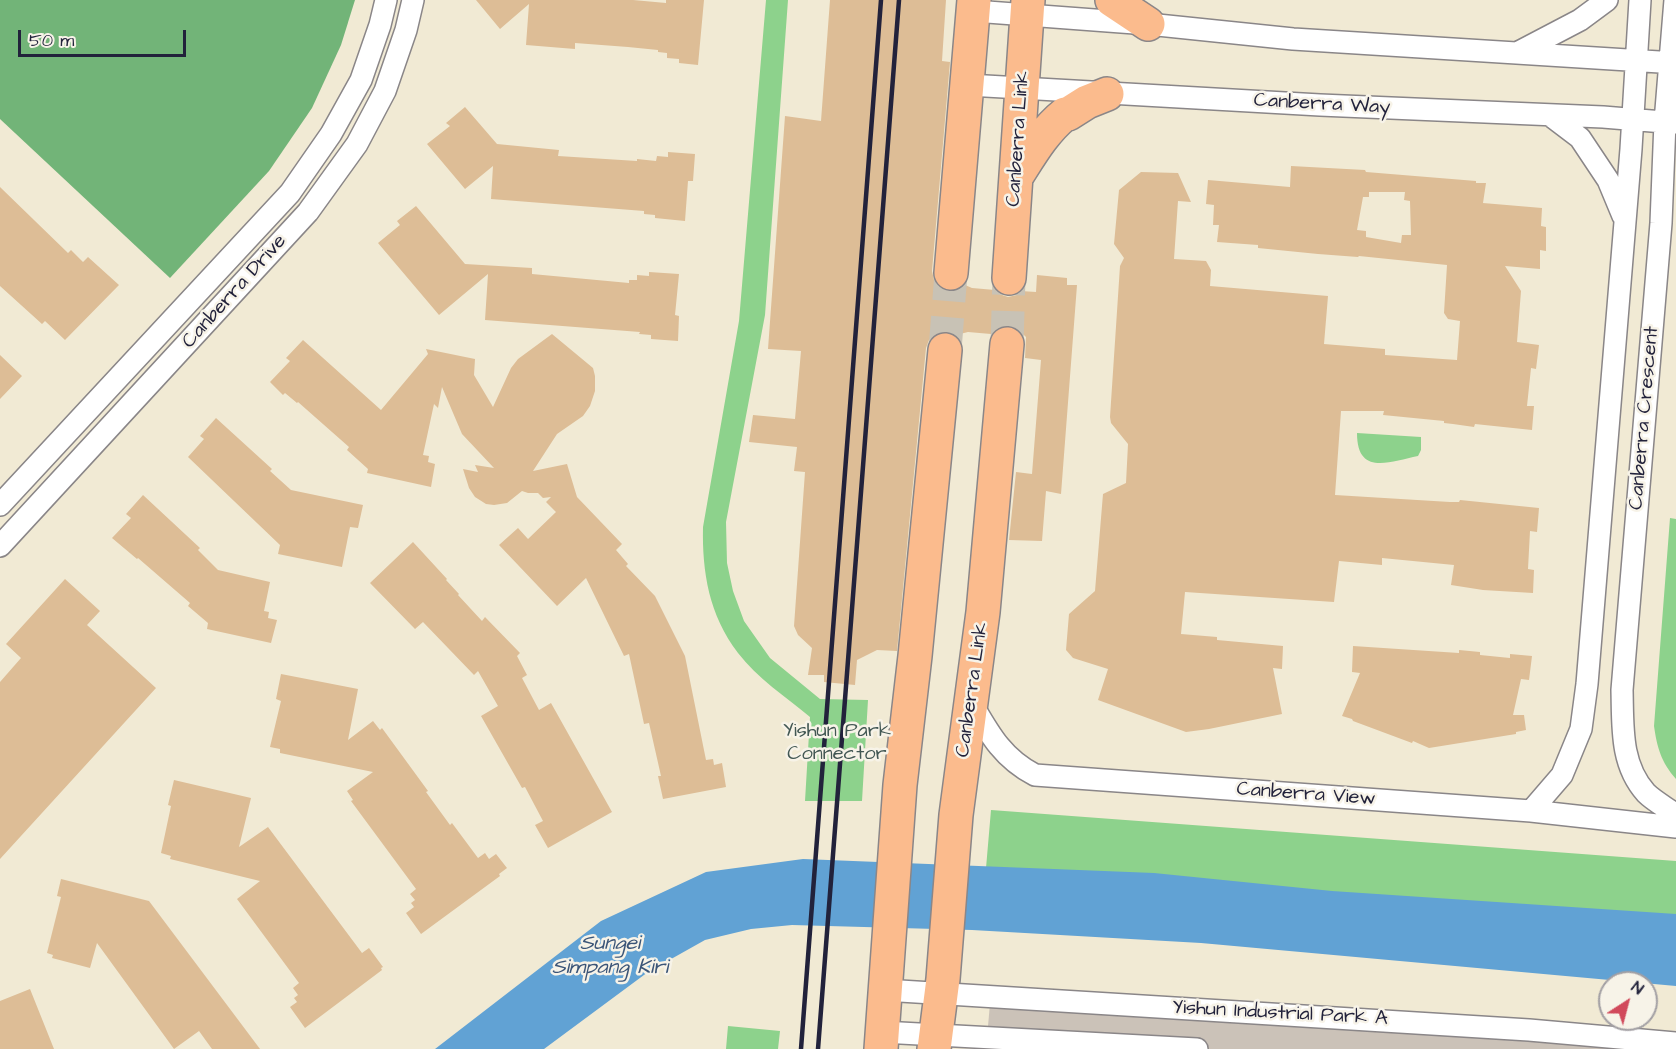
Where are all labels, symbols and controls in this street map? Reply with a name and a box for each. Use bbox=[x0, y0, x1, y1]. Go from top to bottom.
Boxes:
scale bar bbox=[21, 18, 189, 56]
text: 50 m bbox=[29, 28, 74, 53]
street label: Canberra Link bbox=[1002, 70, 1036, 208]
street label: Canberra Way bbox=[1253, 89, 1391, 121]
street label: Canberra Drive bbox=[178, 230, 292, 354]
street label: Canberra Crescent bbox=[1625, 325, 1665, 511]
street label: Canberra Link bbox=[952, 621, 994, 759]
park label: Yishun Park Connector bbox=[783, 720, 891, 767]
street label: Canberra View bbox=[1236, 778, 1376, 812]
water label: Sungei Simpang Kiri bbox=[552, 932, 668, 982]
north arrow bbox=[1598, 971, 1658, 1031]
text: N bbox=[1627, 976, 1648, 1000]
street label: Yishun Industrial Park A bbox=[1172, 996, 1388, 1032]

